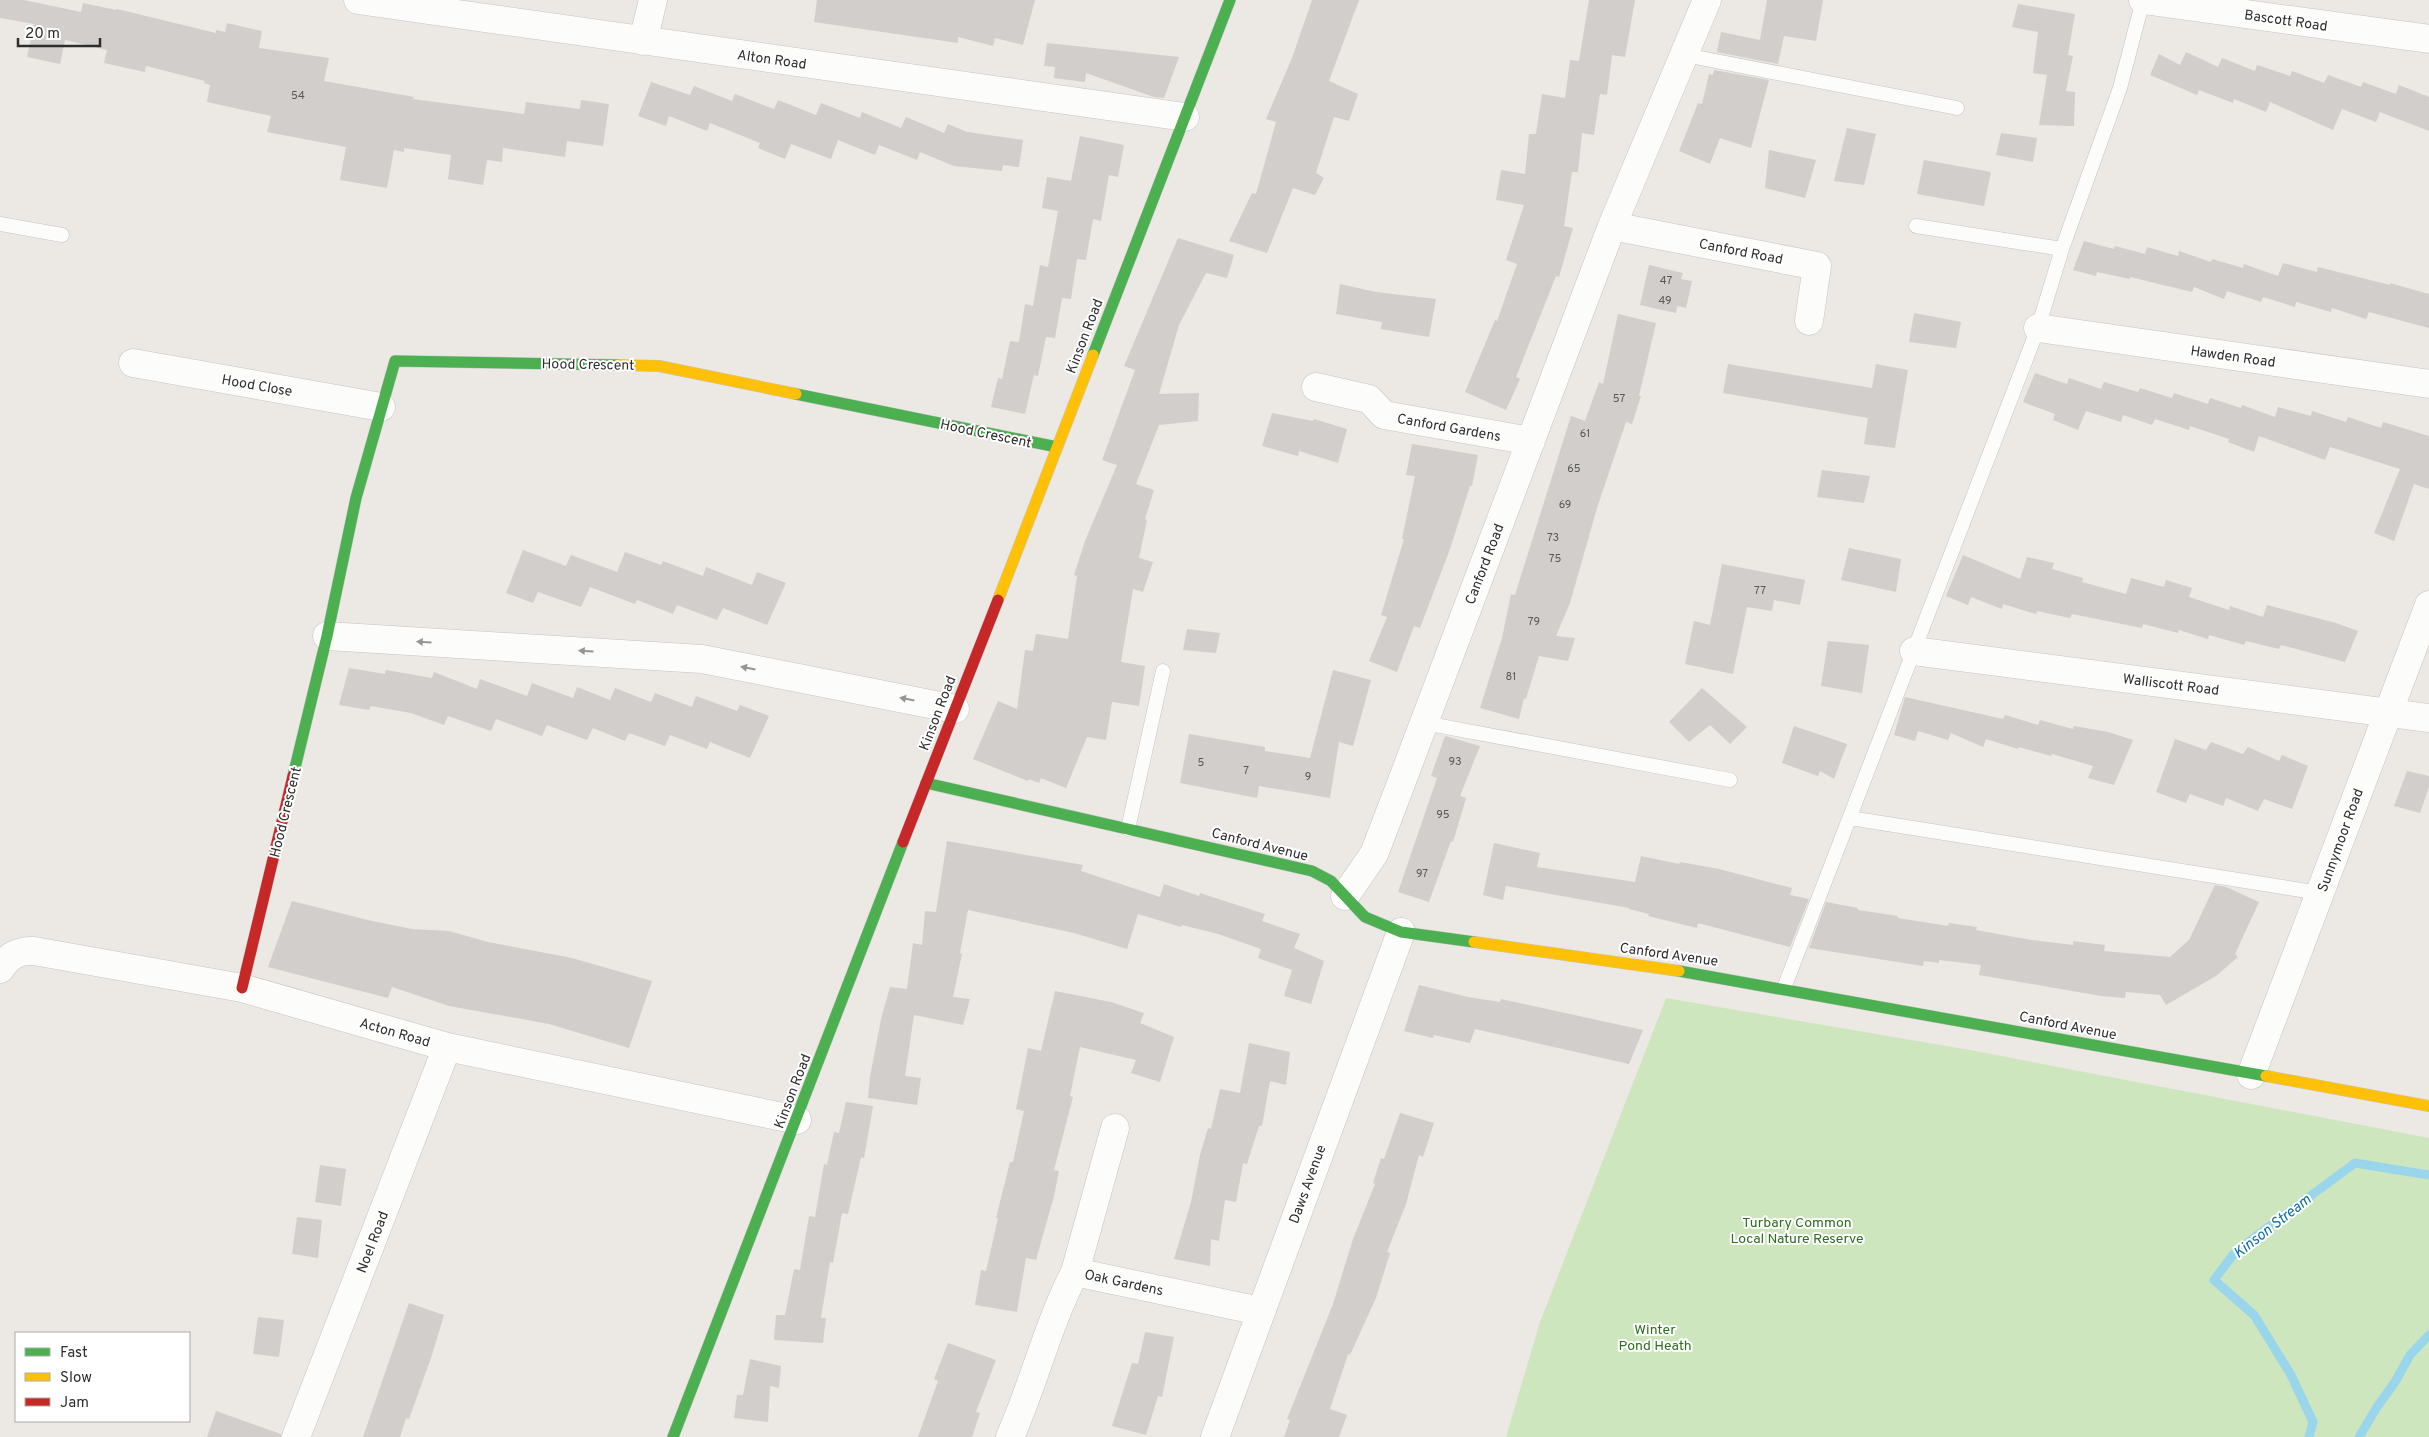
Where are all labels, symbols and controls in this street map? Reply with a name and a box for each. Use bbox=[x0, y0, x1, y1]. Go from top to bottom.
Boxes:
street label: Bascott Road bbox=[2243, 7, 2329, 36]
scale bar bbox=[18, 15, 100, 47]
text: 20 m bbox=[25, 25, 60, 44]
street label: Alton Road bbox=[736, 47, 807, 74]
house number: 54 bbox=[291, 89, 305, 103]
street label: Canford Road bbox=[1697, 236, 1784, 269]
house number: 47 bbox=[1660, 274, 1672, 288]
house number: 49 bbox=[1658, 294, 1672, 308]
street label: Kinson Road bbox=[1063, 297, 1107, 376]
street label: Hawden Road bbox=[2189, 343, 2276, 372]
street label: Hood Crescent bbox=[541, 356, 635, 375]
street label: Hood Close bbox=[220, 372, 293, 401]
house number: 57 bbox=[1613, 392, 1625, 406]
street label: Canford Gardens bbox=[1396, 411, 1502, 446]
street label: Hood Crescent bbox=[939, 417, 1033, 452]
house number: 61 bbox=[1580, 427, 1590, 441]
house number: 65 bbox=[1567, 462, 1581, 476]
house number: 69 bbox=[1559, 498, 1571, 512]
street label: Canford Road bbox=[1462, 522, 1509, 607]
house number: 73 bbox=[1547, 531, 1559, 545]
house number: 75 bbox=[1549, 552, 1561, 566]
house number: 77 bbox=[1754, 584, 1766, 598]
house number: 79 bbox=[1528, 615, 1540, 629]
one-way arrow bbox=[416, 637, 432, 645]
one-way arrow bbox=[578, 647, 594, 655]
one-way arrow bbox=[740, 664, 755, 672]
house number: 81 bbox=[1506, 670, 1516, 684]
street label: Walliscott Road bbox=[2122, 671, 2220, 700]
street label: Kinson Road bbox=[916, 674, 960, 753]
one-way arrow bbox=[899, 695, 915, 703]
house number: 93 bbox=[1448, 755, 1462, 769]
house number: 5 bbox=[1198, 756, 1205, 770]
house number: 7 bbox=[1243, 764, 1249, 778]
street label: Hood Crescent bbox=[267, 765, 306, 859]
house number: 9 bbox=[1305, 770, 1311, 784]
street label: Sunnymoor Road bbox=[2315, 786, 2368, 895]
house number: 95 bbox=[1436, 808, 1450, 822]
street label: Canford Avenue bbox=[1210, 825, 1310, 866]
house number: 97 bbox=[1416, 867, 1428, 881]
street label: Canford Avenue bbox=[1619, 940, 1719, 971]
street label: Canford Avenue bbox=[2017, 1009, 2118, 1044]
street label: Acton Road bbox=[357, 1015, 432, 1052]
street label: Kinson Road bbox=[771, 1052, 815, 1131]
street label: Daws Avenue bbox=[1286, 1143, 1331, 1226]
water label: Kinson Stream bbox=[2230, 1190, 2316, 1263]
street label: Noel Road bbox=[354, 1209, 393, 1276]
park label: Turbary Common Local Nature Reserve bbox=[1730, 1215, 1864, 1248]
street label: Oak Gardens bbox=[1083, 1267, 1165, 1300]
park label: Winter Pond Heath bbox=[1618, 1322, 1692, 1355]
legend bbox=[15, 1332, 190, 1422]
text: Fast bbox=[60, 1344, 88, 1363]
text: Slow bbox=[60, 1369, 92, 1388]
text: Jam bbox=[60, 1394, 89, 1413]

